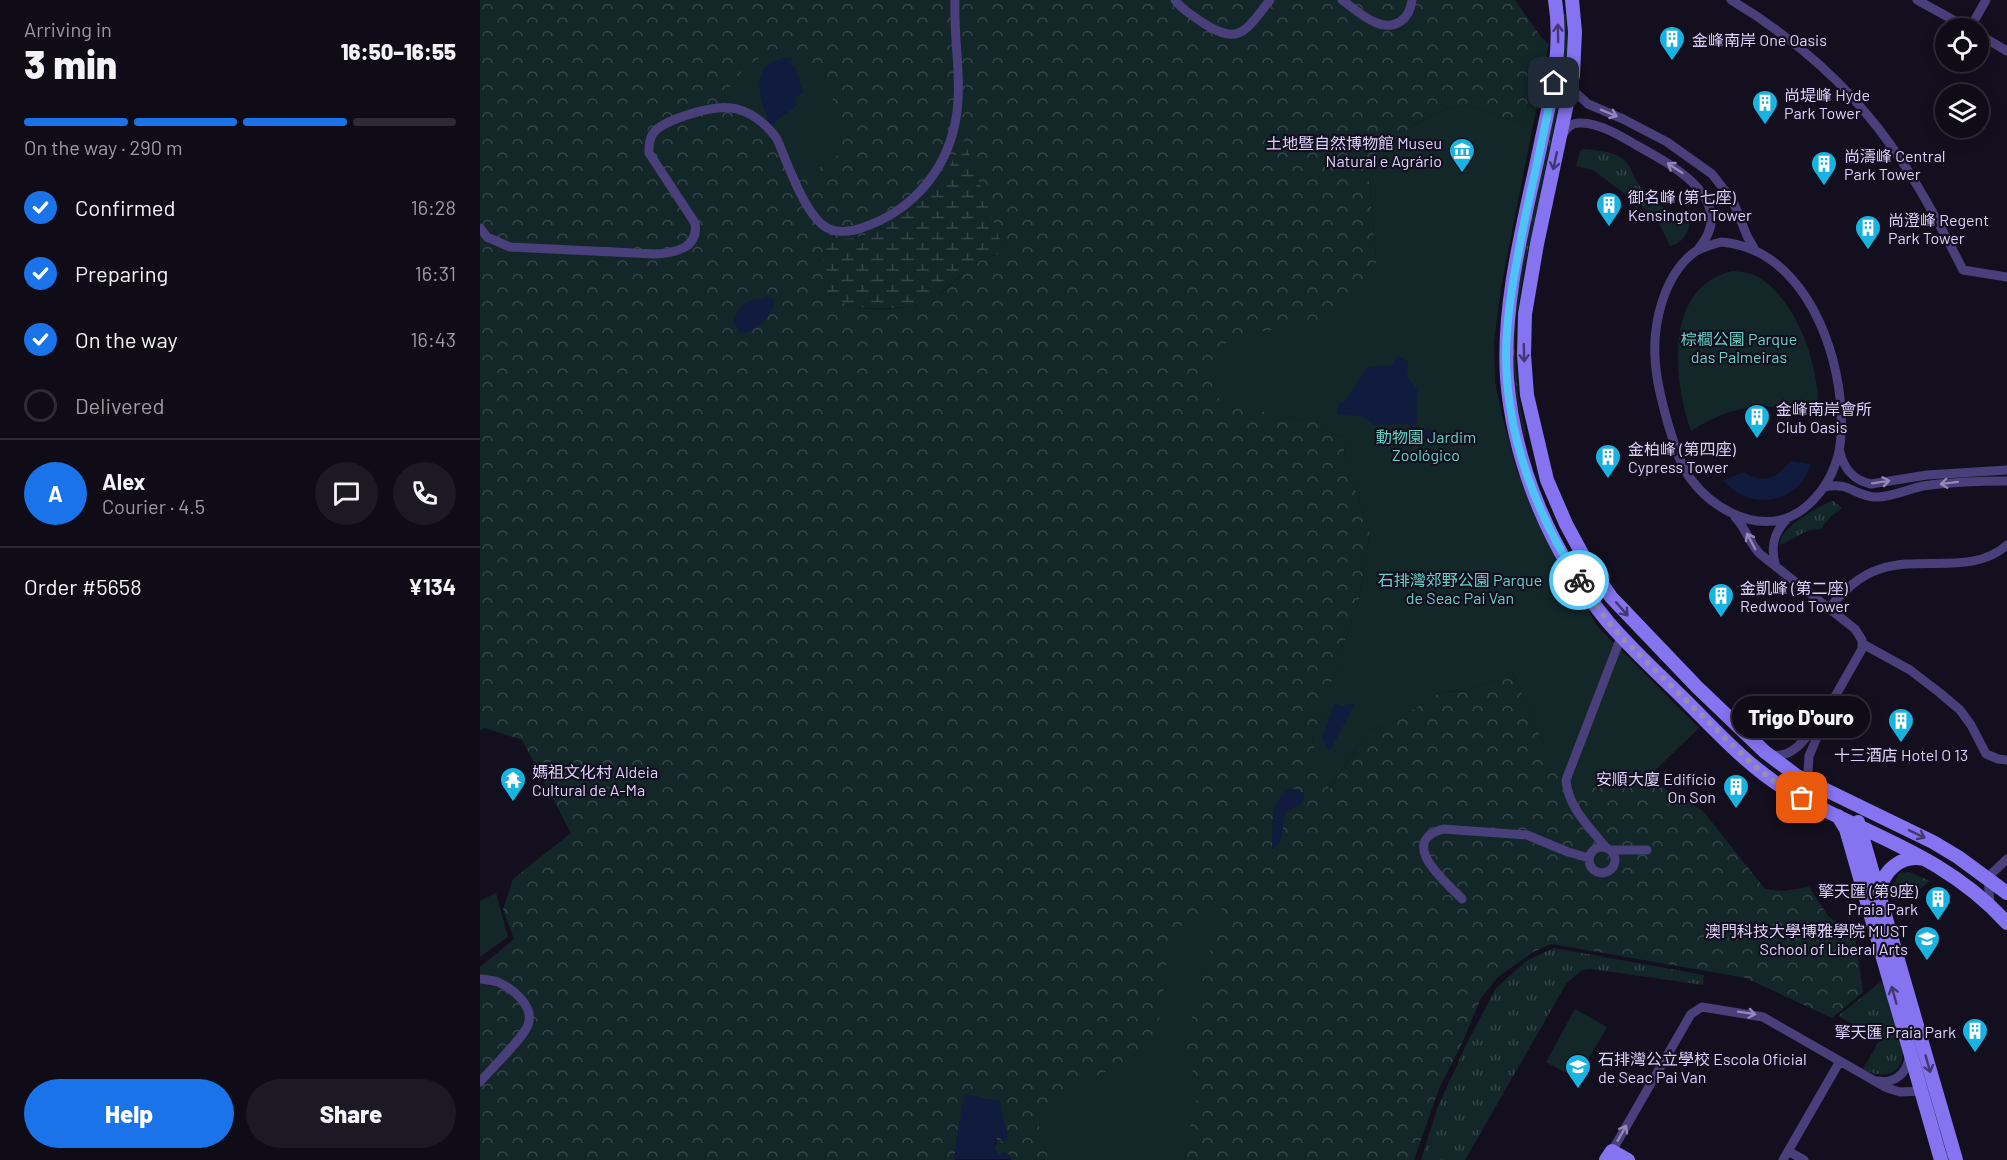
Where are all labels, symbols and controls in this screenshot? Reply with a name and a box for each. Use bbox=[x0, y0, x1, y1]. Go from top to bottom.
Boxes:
text: Arriving in bbox=[24, 17, 112, 41]
map controls bbox=[1935, 18, 1989, 138]
button: locate bbox=[1935, 18, 1989, 72]
one-way arrow bbox=[1552, 23, 1564, 43]
building icon: 金峰南岸 One Oasis bbox=[1657, 24, 1687, 62]
place label: 金峰南岸 One Oasis bbox=[1692, 30, 1827, 49]
text: 16:50–16:55 bbox=[341, 38, 456, 64]
text: 3 min bbox=[24, 40, 117, 87]
pin bbox=[1528, 57, 1579, 108]
icon: home bbox=[1537, 66, 1570, 99]
button: layers bbox=[1935, 84, 1989, 138]
place label: 尚堤峰 Hyde Park Tower bbox=[1784, 85, 1870, 122]
building icon: 尚堤峰 Hyde Park Tower bbox=[1750, 88, 1780, 126]
one-way arrow bbox=[1599, 109, 1618, 120]
place label: 土地暨自然博物館 Museu Natural e Agrário bbox=[1266, 133, 1442, 170]
text: On the way · 290 m bbox=[24, 135, 183, 159]
museum icon: 土地暨自然博物館 Museu Natural e Agrário bbox=[1447, 136, 1477, 174]
place label: 尚濤峰 Central Park Tower bbox=[1844, 146, 1946, 183]
building icon: 尚濤峰 Central Park Tower bbox=[1809, 149, 1839, 187]
one-way arrow bbox=[1549, 151, 1560, 171]
one-way arrow bbox=[1667, 162, 1684, 174]
place label: 御名峰 (第七座) Kensington Tower bbox=[1628, 187, 1752, 224]
building icon: 御名峰 (第七座) Kensington Tower bbox=[1594, 190, 1624, 228]
icon: check bbox=[24, 191, 57, 224]
text: Confirmed bbox=[75, 194, 175, 220]
text: 16:28 bbox=[411, 195, 456, 219]
place label: 尚澄峰 Regent Park Tower bbox=[1888, 210, 1989, 247]
building icon: 尚澄峰 Regent Park Tower bbox=[1853, 213, 1883, 251]
icon: check bbox=[24, 257, 57, 290]
text: Preparing bbox=[75, 260, 168, 286]
text: 16:31 bbox=[415, 261, 456, 285]
icon: check bbox=[24, 323, 57, 356]
text: On the way bbox=[75, 326, 178, 352]
text: 16:43 bbox=[411, 327, 456, 351]
park label: 棕櫚公園 Parque das Palmeiras bbox=[1681, 329, 1797, 366]
one-way arrow bbox=[1519, 343, 1530, 363]
text: Delivered bbox=[75, 392, 164, 418]
place label: 金峰南岸會所 Club Oasis bbox=[1776, 399, 1872, 436]
building icon: 金峰南岸會所 Club Oasis bbox=[1742, 402, 1772, 440]
park label: 動物園 Jardim Zoológico bbox=[1376, 427, 1476, 464]
place label: 金柏峰 (第四座) Cypress Tower bbox=[1628, 439, 1736, 476]
building icon: 金柏峰 (第四座) Cypress Tower bbox=[1593, 442, 1623, 480]
button: chat bbox=[315, 462, 378, 525]
button: phone bbox=[393, 462, 456, 525]
text: Alex bbox=[102, 468, 145, 494]
one-way arrow bbox=[1870, 477, 1890, 488]
one-way arrow bbox=[1939, 478, 1959, 489]
text: A bbox=[48, 480, 63, 506]
text: Courier · 4.5 bbox=[102, 494, 205, 518]
one-way arrow bbox=[1745, 533, 1757, 550]
courier bbox=[1549, 550, 1609, 610]
icon: bike bbox=[1563, 564, 1596, 597]
park label: 石排灣郊野公園 Parque de Seac Pai Van bbox=[1378, 570, 1542, 607]
text: Order #5658 bbox=[24, 573, 142, 599]
text: ¥134 bbox=[408, 573, 456, 599]
place label: 金凱峰 (第二座) Redwood Tower bbox=[1740, 578, 1850, 615]
building icon: 金凱峰 (第二座) Redwood Tower bbox=[1706, 581, 1736, 619]
one-way arrow bbox=[1615, 601, 1629, 616]
callout: Trigo D'ouro bbox=[1733, 696, 1871, 738]
text: Trigo D'ouro bbox=[1748, 705, 1854, 729]
building icon: 十三酒店 Hotel O 13 bbox=[1886, 706, 1916, 744]
place label: 十三酒店 Hotel O 13 bbox=[1834, 745, 1968, 764]
place label: 媽祖文化村 Aldeia Cultural de A-Ma bbox=[532, 762, 658, 799]
temple icon: 媽祖文化村 Aldeia Cultural de A-Ma bbox=[498, 765, 528, 803]
place label: 安順大廈 Edifício On Son bbox=[1596, 769, 1716, 806]
building icon: 安順大廈 Edifício On Son bbox=[1721, 772, 1751, 810]
pin bbox=[1776, 772, 1827, 823]
icon: bag bbox=[1785, 781, 1818, 814]
one-way arrow bbox=[1908, 829, 1926, 841]
place label: 擎天匯 (第9座) Praia Park bbox=[1818, 881, 1919, 918]
building icon: 擎天匯 (第9座) Praia Park bbox=[1923, 884, 1953, 922]
place label: 澳門科技大學博雅學院 MUST School of Liberal Arts bbox=[1705, 921, 1908, 958]
school or university icon: 澳門科技大學博雅學院 MUST School of Liberal Arts bbox=[1912, 924, 1942, 962]
one-way arrow bbox=[1888, 986, 1899, 1005]
one-way arrow bbox=[1736, 1008, 1756, 1019]
building icon: 擎天匯 Praia Park bbox=[1960, 1016, 1990, 1054]
place label: 擎天匯 Praia Park bbox=[1834, 1022, 1956, 1041]
place label: 石排灣公立學校 Escola Oficial de Seac Pai Van bbox=[1598, 1049, 1807, 1086]
school or university icon: 石排灣公立學校 Escola Oficial de Seac Pai Van bbox=[1563, 1052, 1593, 1090]
one-way arrow bbox=[1923, 1054, 1934, 1073]
button: Help bbox=[24, 1079, 234, 1148]
button: Share bbox=[246, 1079, 456, 1148]
one-way arrow bbox=[1616, 1125, 1628, 1142]

